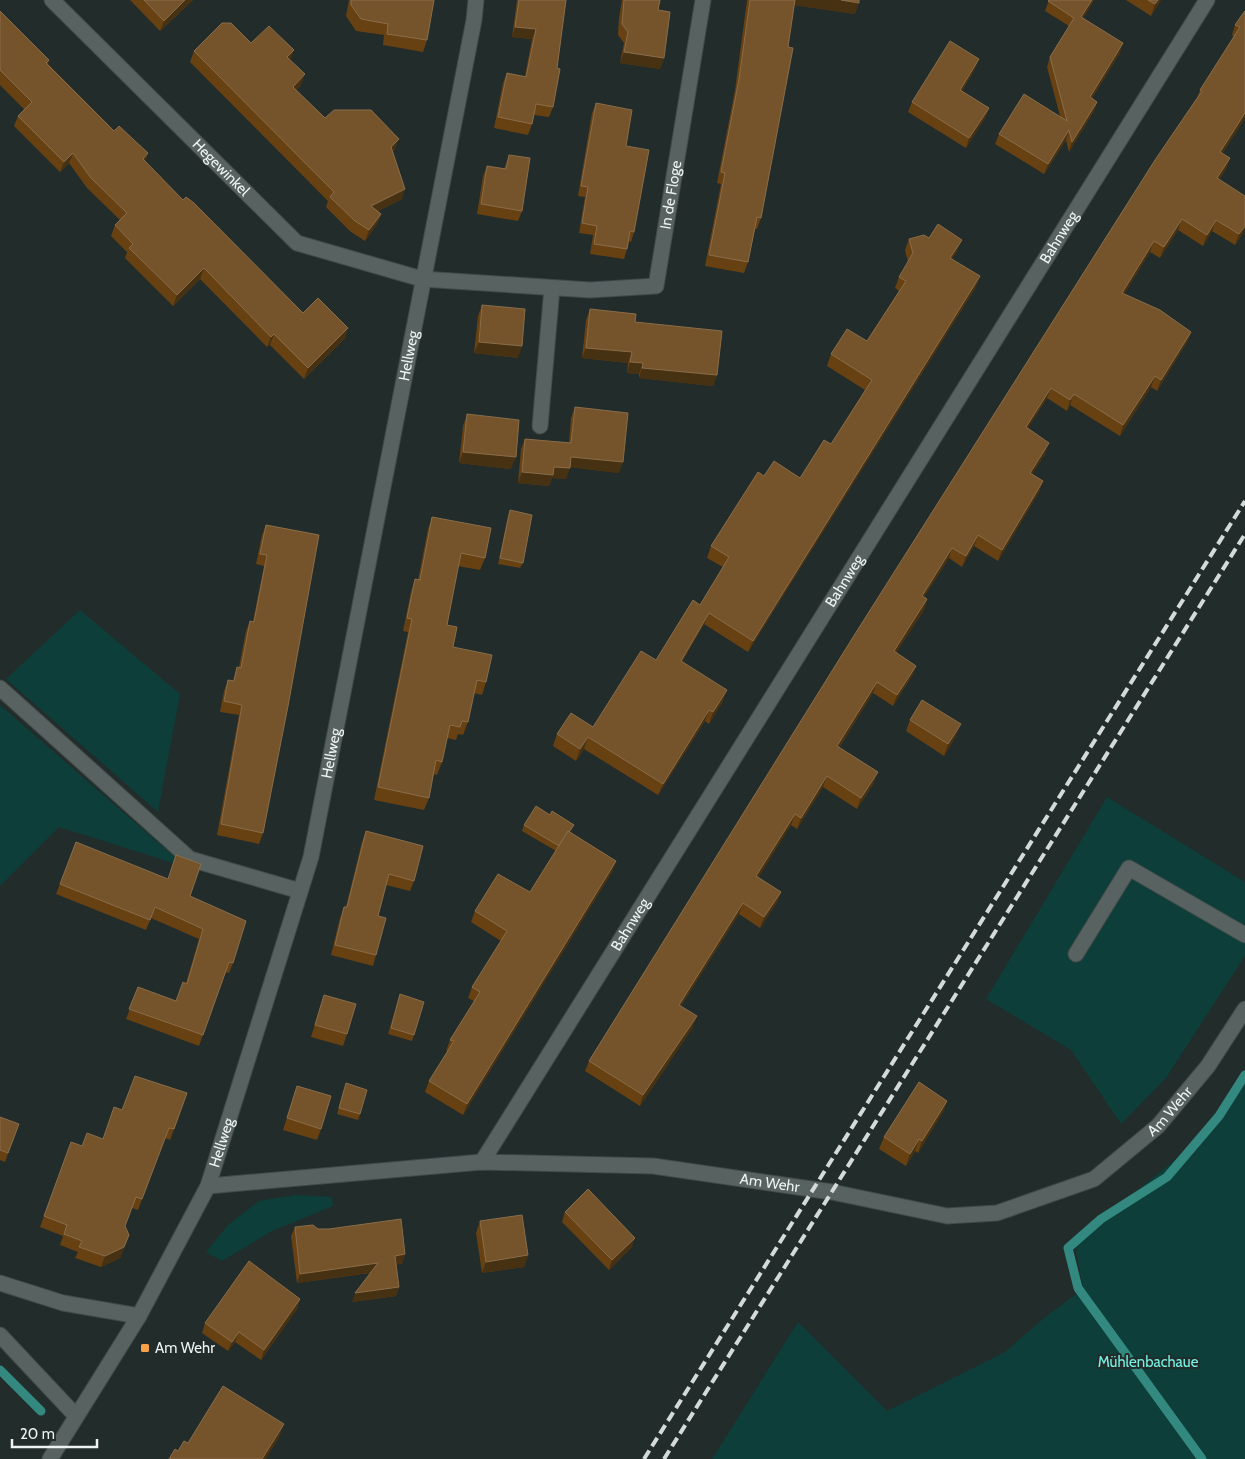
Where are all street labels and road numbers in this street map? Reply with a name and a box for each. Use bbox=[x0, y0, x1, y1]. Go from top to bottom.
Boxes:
street label: Hegewinkel bbox=[189, 135, 254, 200]
street label: In de Floge bbox=[656, 159, 686, 231]
street label: Bahnweg bbox=[1036, 207, 1082, 267]
street label: Hellweg bbox=[395, 328, 422, 383]
street label: Bahnweg bbox=[821, 551, 868, 610]
street label: Hellweg bbox=[317, 726, 345, 780]
street label: Bahnweg bbox=[607, 894, 654, 954]
street label: Am Wehr bbox=[1143, 1083, 1196, 1140]
street label: Hellweg bbox=[205, 1115, 238, 1170]
street label: Am Wehr bbox=[739, 1170, 801, 1196]

